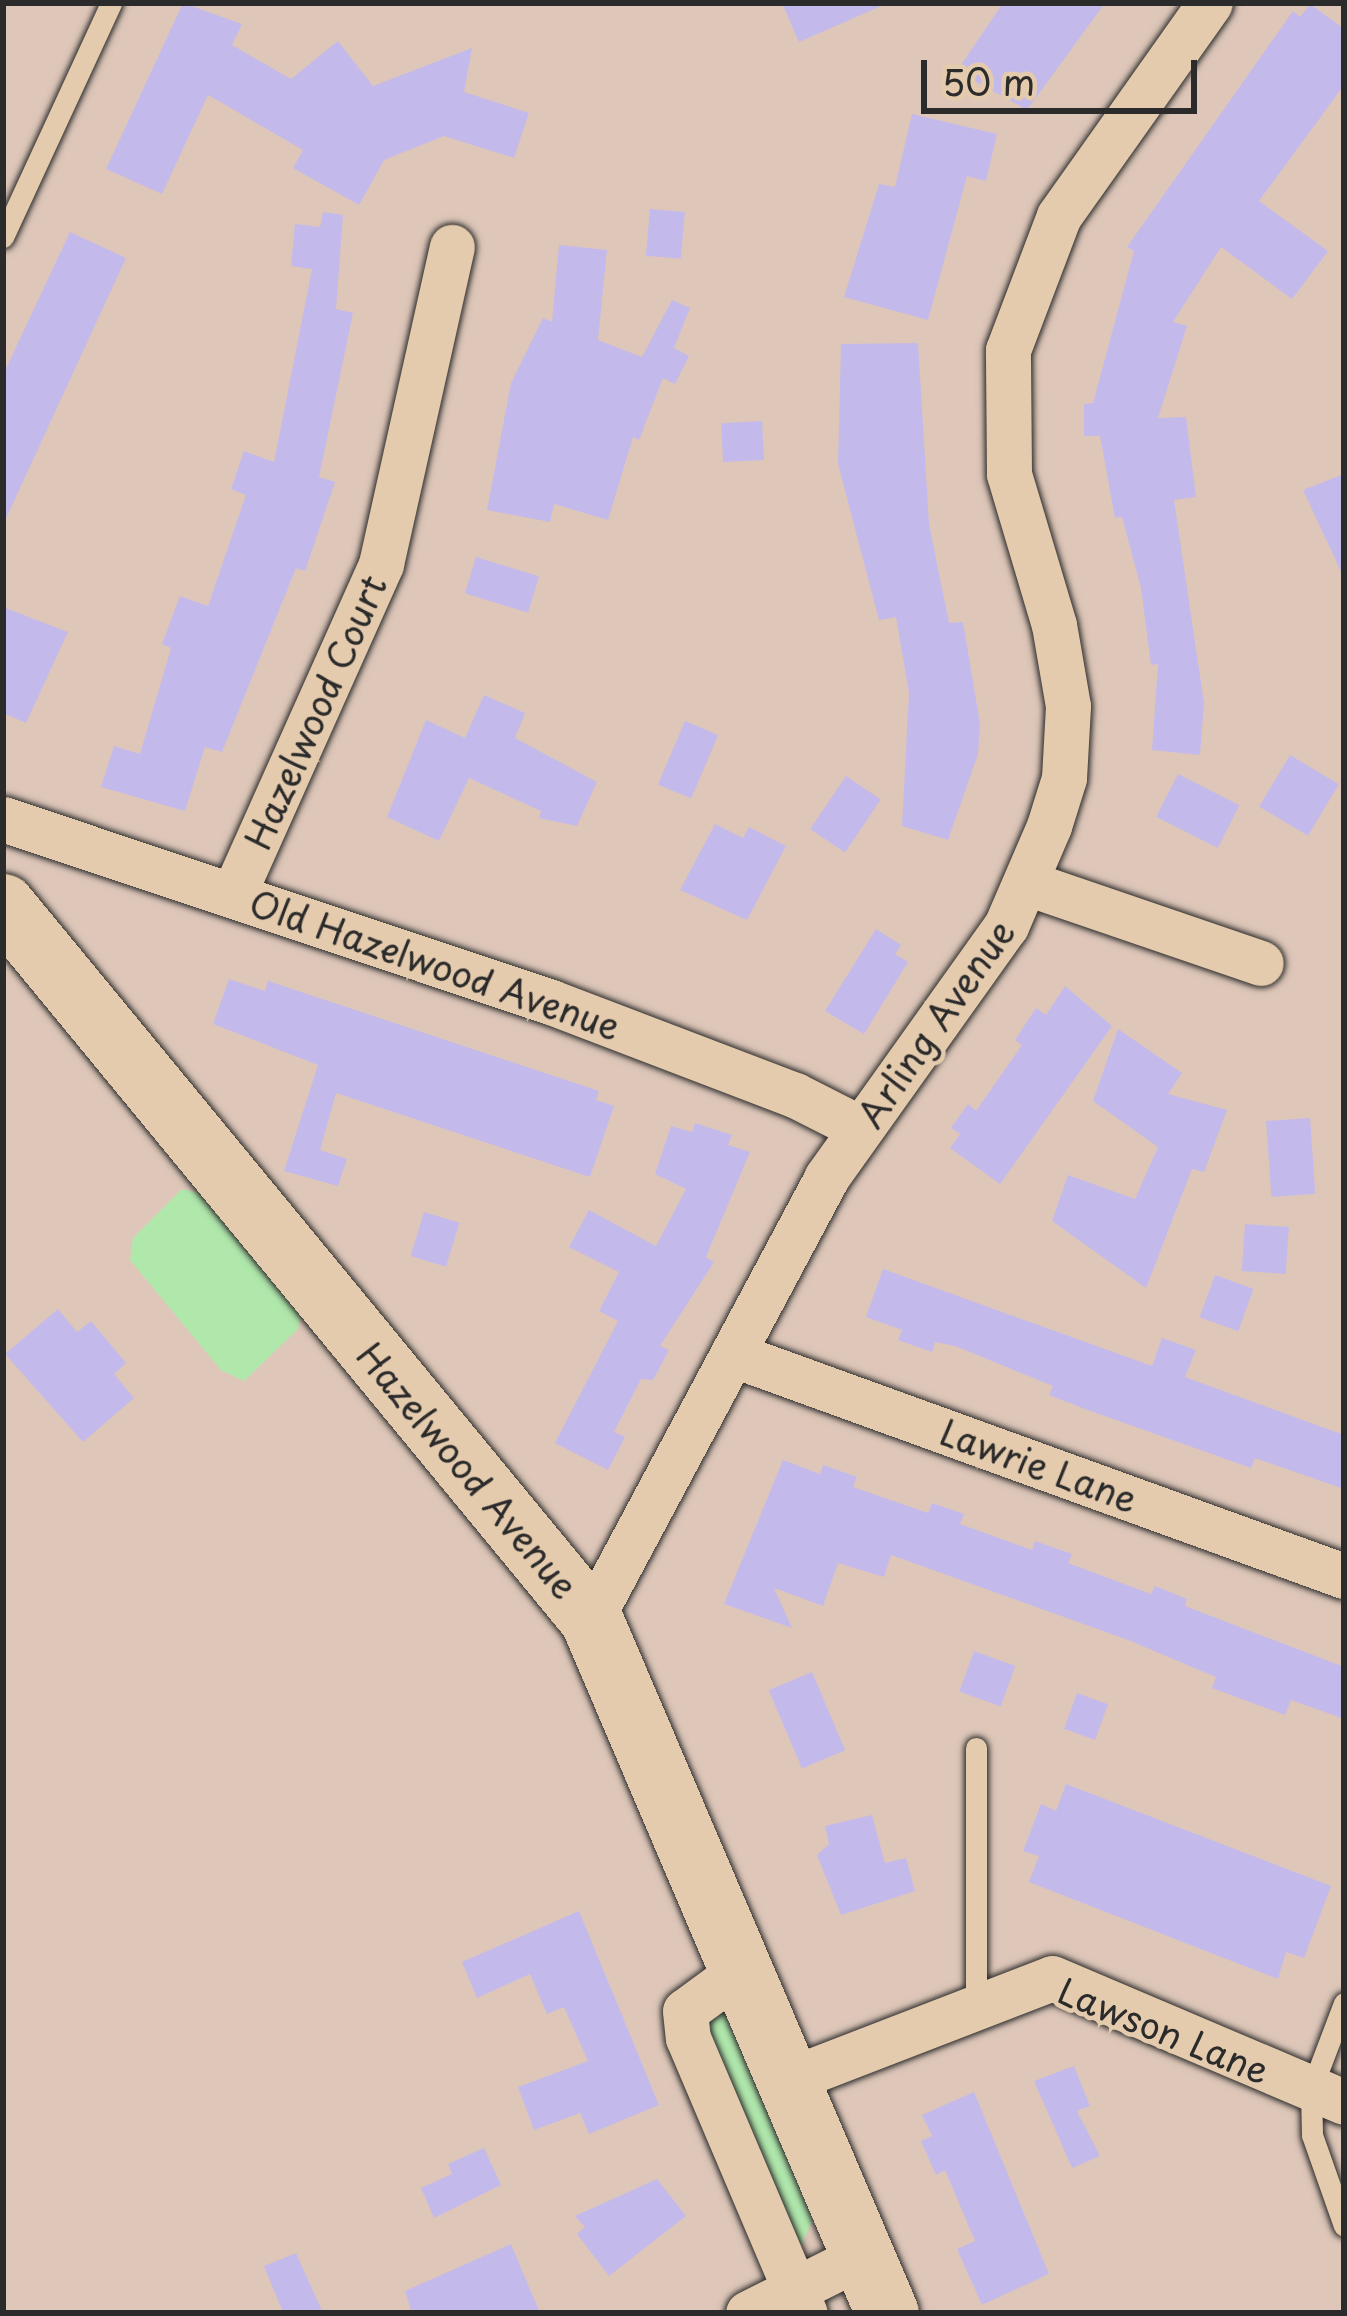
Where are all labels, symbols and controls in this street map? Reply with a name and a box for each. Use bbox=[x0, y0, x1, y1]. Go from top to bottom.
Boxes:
scale bar bbox=[927, 36, 1203, 110]
text: 50 m bbox=[942, 54, 1035, 108]
street label: Hazelwood Court bbox=[235, 567, 395, 857]
street label: Old Hazelwood Avenue bbox=[242, 879, 628, 1049]
street label: Arling Avenue bbox=[848, 912, 1022, 1134]
street label: Hazelwood Avenue bbox=[348, 1333, 588, 1607]
street label: Lawrie Lane bbox=[934, 1409, 1144, 1521]
street label: Lawson Lane bbox=[1052, 1968, 1276, 2092]

